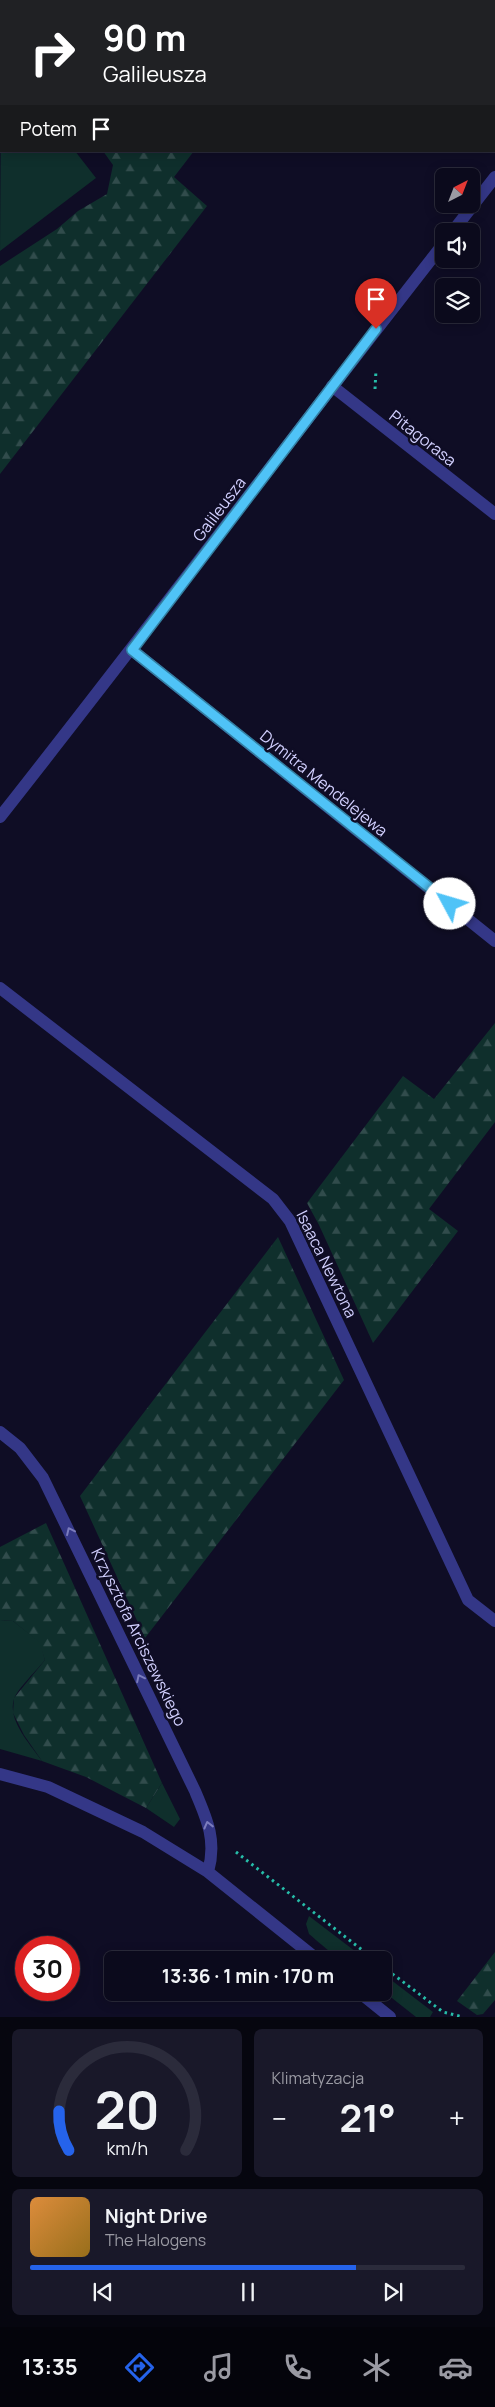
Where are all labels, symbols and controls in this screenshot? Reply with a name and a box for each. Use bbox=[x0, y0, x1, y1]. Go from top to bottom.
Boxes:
text: 90 m bbox=[103, 14, 186, 62]
icon: right bbox=[20, 20, 85, 85]
text: Galileusza bbox=[103, 59, 207, 89]
icon: arrive bbox=[87, 115, 115, 143]
text: Potem bbox=[20, 116, 77, 142]
north arrow bbox=[435, 168, 480, 212]
map controls bbox=[435, 168, 480, 323]
button: sound bbox=[435, 223, 480, 268]
pin bbox=[355, 278, 397, 329]
button: layers bbox=[435, 278, 480, 323]
icon: arrive bbox=[362, 285, 390, 313]
street label: Pitagorasa bbox=[385, 405, 461, 471]
street label: Galileusza bbox=[187, 472, 251, 546]
street label: Dymitra Mendelejewa bbox=[256, 725, 392, 841]
position arrow bbox=[423, 877, 475, 929]
street label: Isaaca Newtona bbox=[291, 1207, 363, 1321]
one-way arrow bbox=[66, 1527, 77, 1536]
street label: Krzysztofa Arciszewskiego bbox=[86, 1544, 192, 1730]
one-way arrow bbox=[136, 1674, 146, 1683]
one-way arrow bbox=[203, 1820, 214, 1829]
speed limit sign: 30 bbox=[15, 1936, 80, 2001]
text: 13:36 · 1 min · 170 m bbox=[162, 1963, 334, 1989]
text: Klimatyzacja bbox=[272, 2067, 364, 2089]
text: 20 bbox=[94, 2074, 159, 2145]
text: 21° bbox=[340, 2091, 396, 2143]
text: − bbox=[272, 2099, 287, 2137]
text: + bbox=[449, 2099, 465, 2137]
text: km/h bbox=[106, 2136, 148, 2160]
text: Night Drive bbox=[105, 2203, 207, 2229]
text: The Halogens bbox=[105, 2229, 206, 2251]
icon: previous bbox=[89, 2278, 117, 2306]
icon: pause bbox=[234, 2278, 262, 2306]
icon: next bbox=[379, 2278, 407, 2306]
icon: directions bbox=[122, 2350, 157, 2385]
icon: music bbox=[201, 2350, 236, 2385]
icon: phone bbox=[280, 2350, 315, 2385]
icon: climate bbox=[359, 2350, 394, 2385]
icon: car bbox=[438, 2350, 473, 2385]
text: 13:35 bbox=[22, 2352, 78, 2382]

